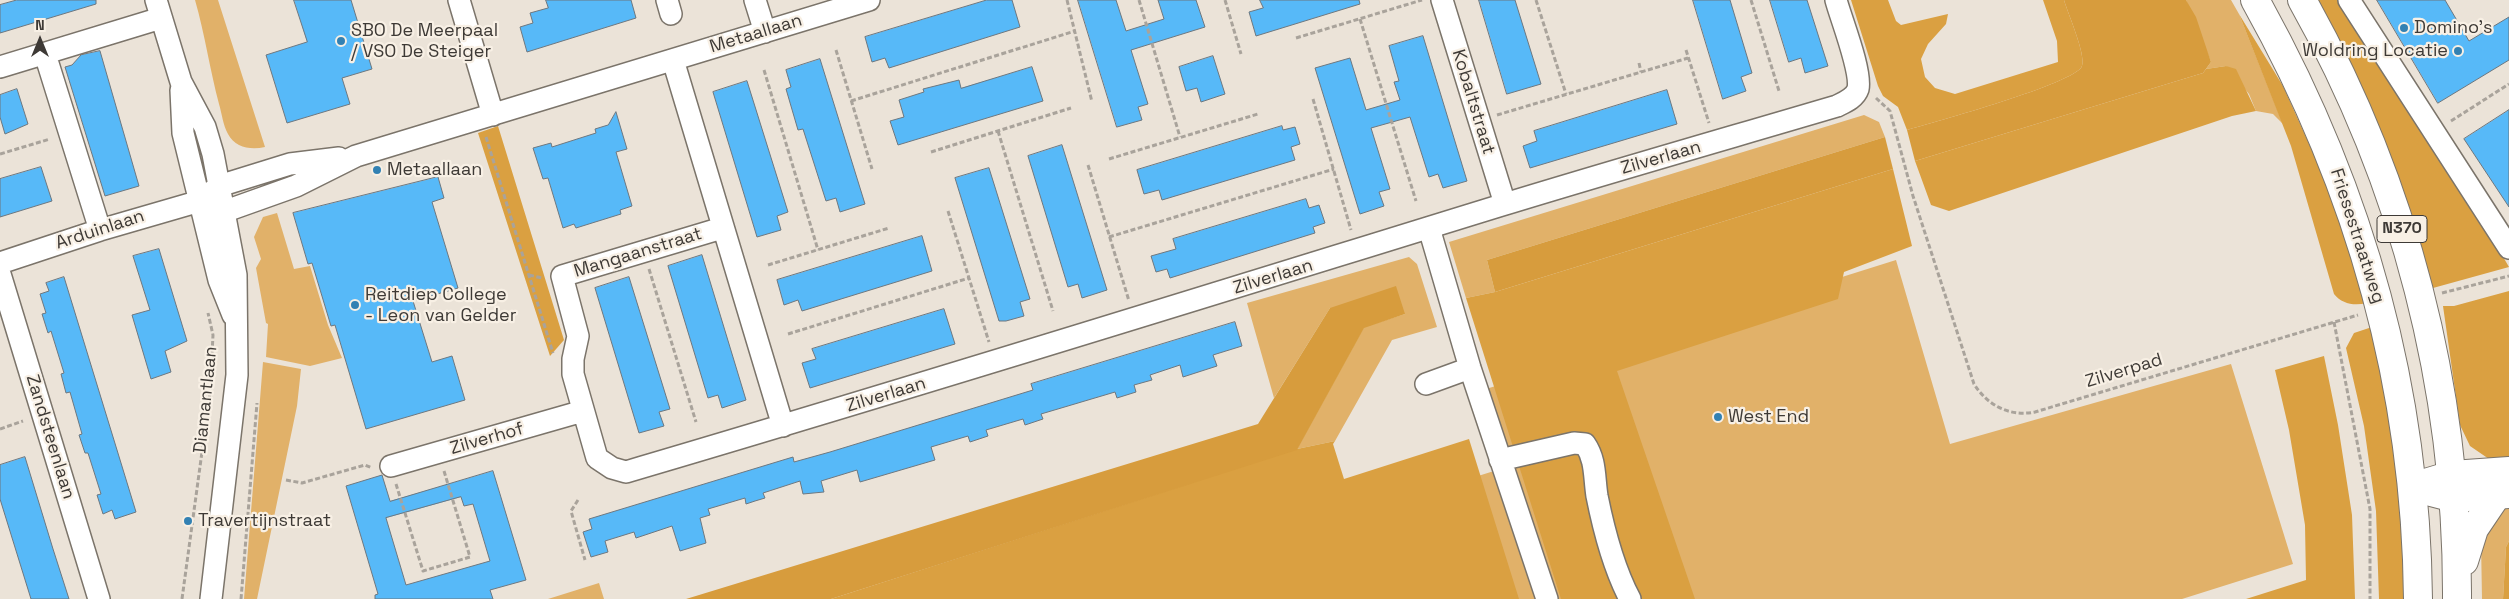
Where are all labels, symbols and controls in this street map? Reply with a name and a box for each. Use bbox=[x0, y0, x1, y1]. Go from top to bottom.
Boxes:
street label: Metaallaan bbox=[707, 10, 805, 58]
north arrow bbox=[15, 15, 65, 65]
text: N bbox=[35, 16, 45, 34]
place label: Domino's bbox=[2414, 17, 2492, 39]
place label: SBO De Meerpaal / VSO De Steiger bbox=[351, 20, 498, 62]
marker: Domino's bbox=[2398, 22, 2410, 34]
marker: SBO De Meerpaal / VSO De Steiger bbox=[335, 35, 347, 47]
place label: Woldring Locatie bbox=[2302, 40, 2448, 62]
marker: Woldring Locatie bbox=[2452, 45, 2464, 57]
street label: Kobaltstraat bbox=[1447, 47, 1499, 157]
street label: Zilverlaan bbox=[1619, 136, 1703, 180]
place label: Metaallaan bbox=[387, 159, 482, 181]
marker: Metaallaan bbox=[371, 164, 383, 176]
street label: Friesestraatweg bbox=[2325, 166, 2389, 306]
street label: Arduinlaan bbox=[53, 206, 147, 254]
road number: N370 bbox=[2377, 215, 2427, 242]
street label: Mangaanstraat bbox=[571, 223, 705, 283]
street label: Zilverlaan bbox=[1231, 255, 1315, 299]
place label: Reitdiep College - Leon van Gelder bbox=[365, 284, 516, 326]
marker: Reitdiep College - Leon van Gelder bbox=[349, 299, 361, 311]
street label: Diamantlaan bbox=[190, 345, 222, 455]
street label: Zilverpad bbox=[2083, 349, 2165, 393]
street label: Zandsteenlaan bbox=[21, 372, 79, 502]
street label: Zilverlaan bbox=[844, 373, 928, 417]
place label: West End bbox=[1728, 406, 1809, 428]
marker: West End bbox=[1712, 411, 1724, 423]
street label: Zilverhof bbox=[448, 418, 526, 460]
place label: Travertijnstraat bbox=[198, 510, 331, 532]
marker: Travertijnstraat bbox=[182, 515, 194, 527]

